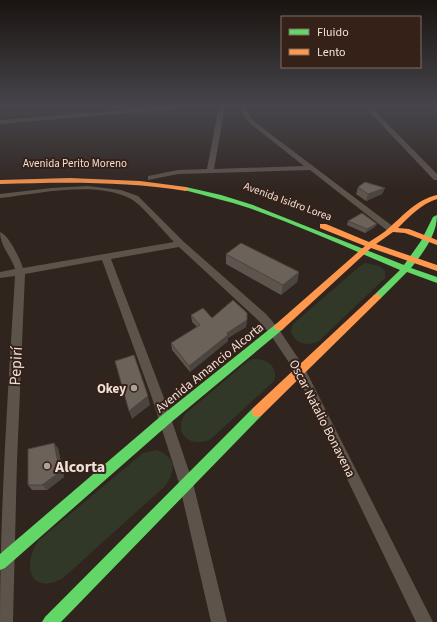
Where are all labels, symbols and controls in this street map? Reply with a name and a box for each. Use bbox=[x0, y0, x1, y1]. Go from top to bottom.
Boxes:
legend bbox=[281, 16, 421, 68]
text: Fluido bbox=[317, 24, 349, 41]
text: Lento bbox=[317, 44, 346, 61]
street label: Avenida Perito Moreno bbox=[23, 156, 127, 171]
street label: Avenida Isidro Lorea bbox=[242, 179, 334, 224]
street label: Avenida Amancio Alcorta bbox=[152, 318, 268, 417]
street label: Pepirí bbox=[4, 345, 28, 386]
street label: Oscar Natalio Bonavena bbox=[285, 357, 360, 480]
place label: Okey bbox=[97, 380, 126, 398]
marker: Okey bbox=[129, 383, 139, 393]
place label: Alcorta bbox=[54, 456, 105, 478]
marker: Alcorta bbox=[42, 461, 52, 471]

